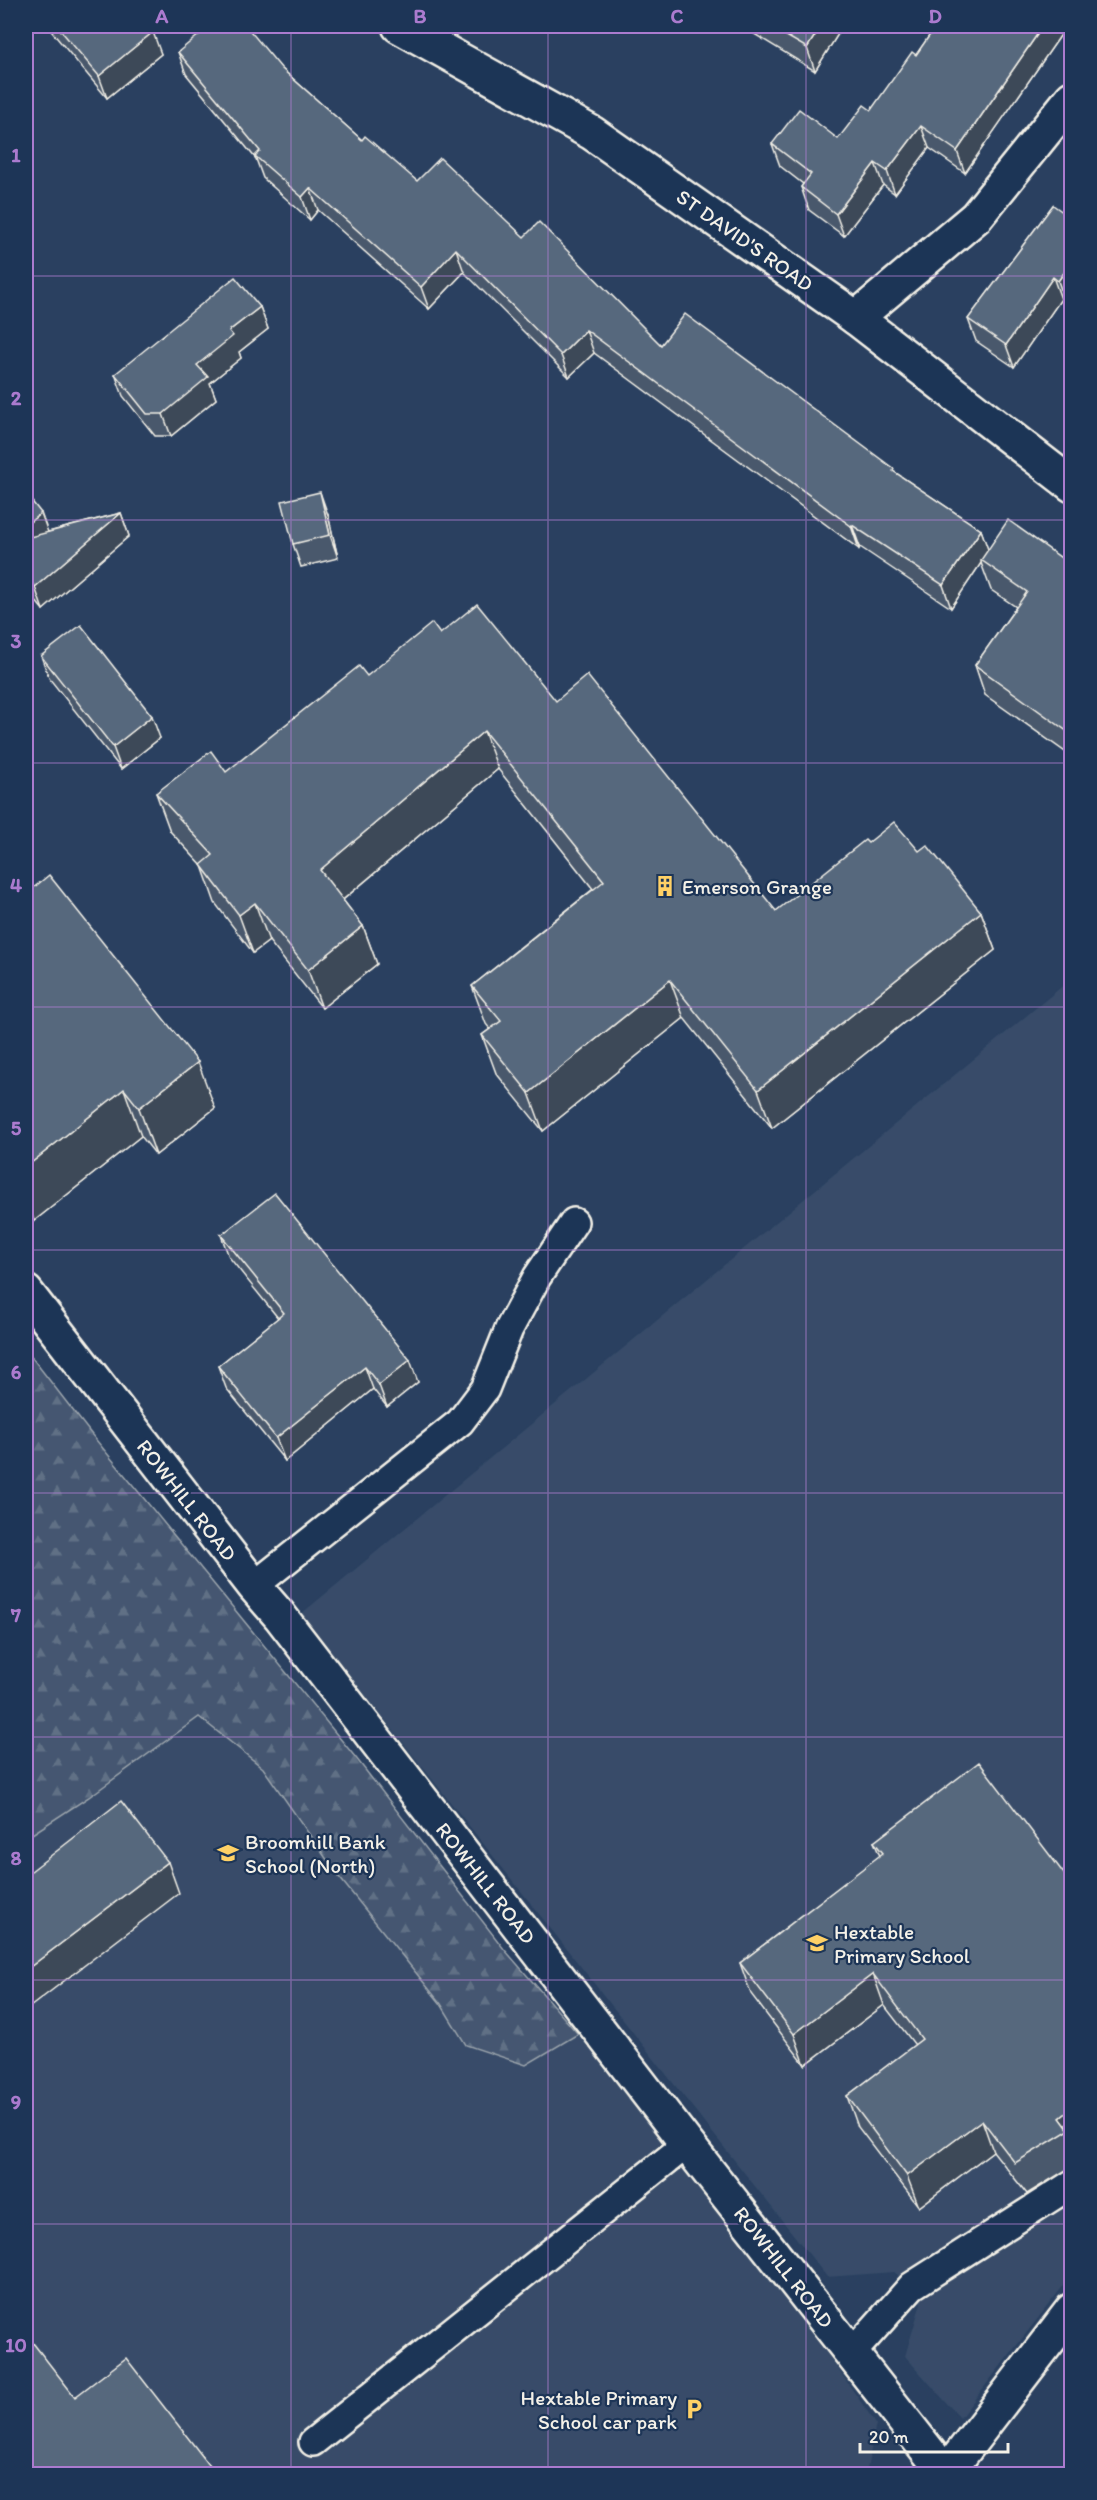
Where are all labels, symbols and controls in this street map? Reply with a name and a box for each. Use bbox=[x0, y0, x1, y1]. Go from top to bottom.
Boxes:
text: A bbox=[155, 4, 169, 28]
text: B bbox=[414, 4, 427, 28]
text: C bbox=[671, 4, 684, 28]
text: D bbox=[928, 4, 942, 28]
text: 1 bbox=[11, 143, 21, 167]
street label: ST DAVID'S ROAD bbox=[672, 184, 818, 296]
text: 2 bbox=[11, 386, 22, 410]
text: 3 bbox=[11, 629, 22, 653]
text: 4 bbox=[10, 873, 22, 897]
building icon: Emerson Grange bbox=[653, 874, 677, 898]
place label: Emerson Grange bbox=[682, 874, 832, 899]
text: 5 bbox=[11, 1116, 22, 1140]
text: 6 bbox=[11, 1360, 22, 1384]
street label: ROWHILL ROAD bbox=[132, 1434, 242, 1566]
text: 7 bbox=[10, 1603, 21, 1627]
street label: ROWHILL ROAD bbox=[431, 1817, 541, 1949]
place label: Broomhill Bank School (North) bbox=[245, 1829, 386, 1878]
school or university icon: Broomhill Bank School (North) bbox=[216, 1841, 240, 1865]
text: 8 bbox=[11, 1846, 22, 1870]
place label: Hextable Primary School bbox=[834, 1919, 970, 1968]
school or university icon: Hextable Primary School bbox=[805, 1931, 829, 1955]
text: 9 bbox=[11, 2090, 21, 2114]
street label: ROWHILL ROAD bbox=[729, 2201, 839, 2333]
text: 10 bbox=[5, 2333, 27, 2357]
place label: Hextable Primary School car park bbox=[521, 2385, 677, 2434]
parking icon: Hextable Primary School car park bbox=[682, 2397, 706, 2421]
scale bar bbox=[860, 2416, 1008, 2454]
text: 20 m bbox=[869, 2426, 909, 2448]

